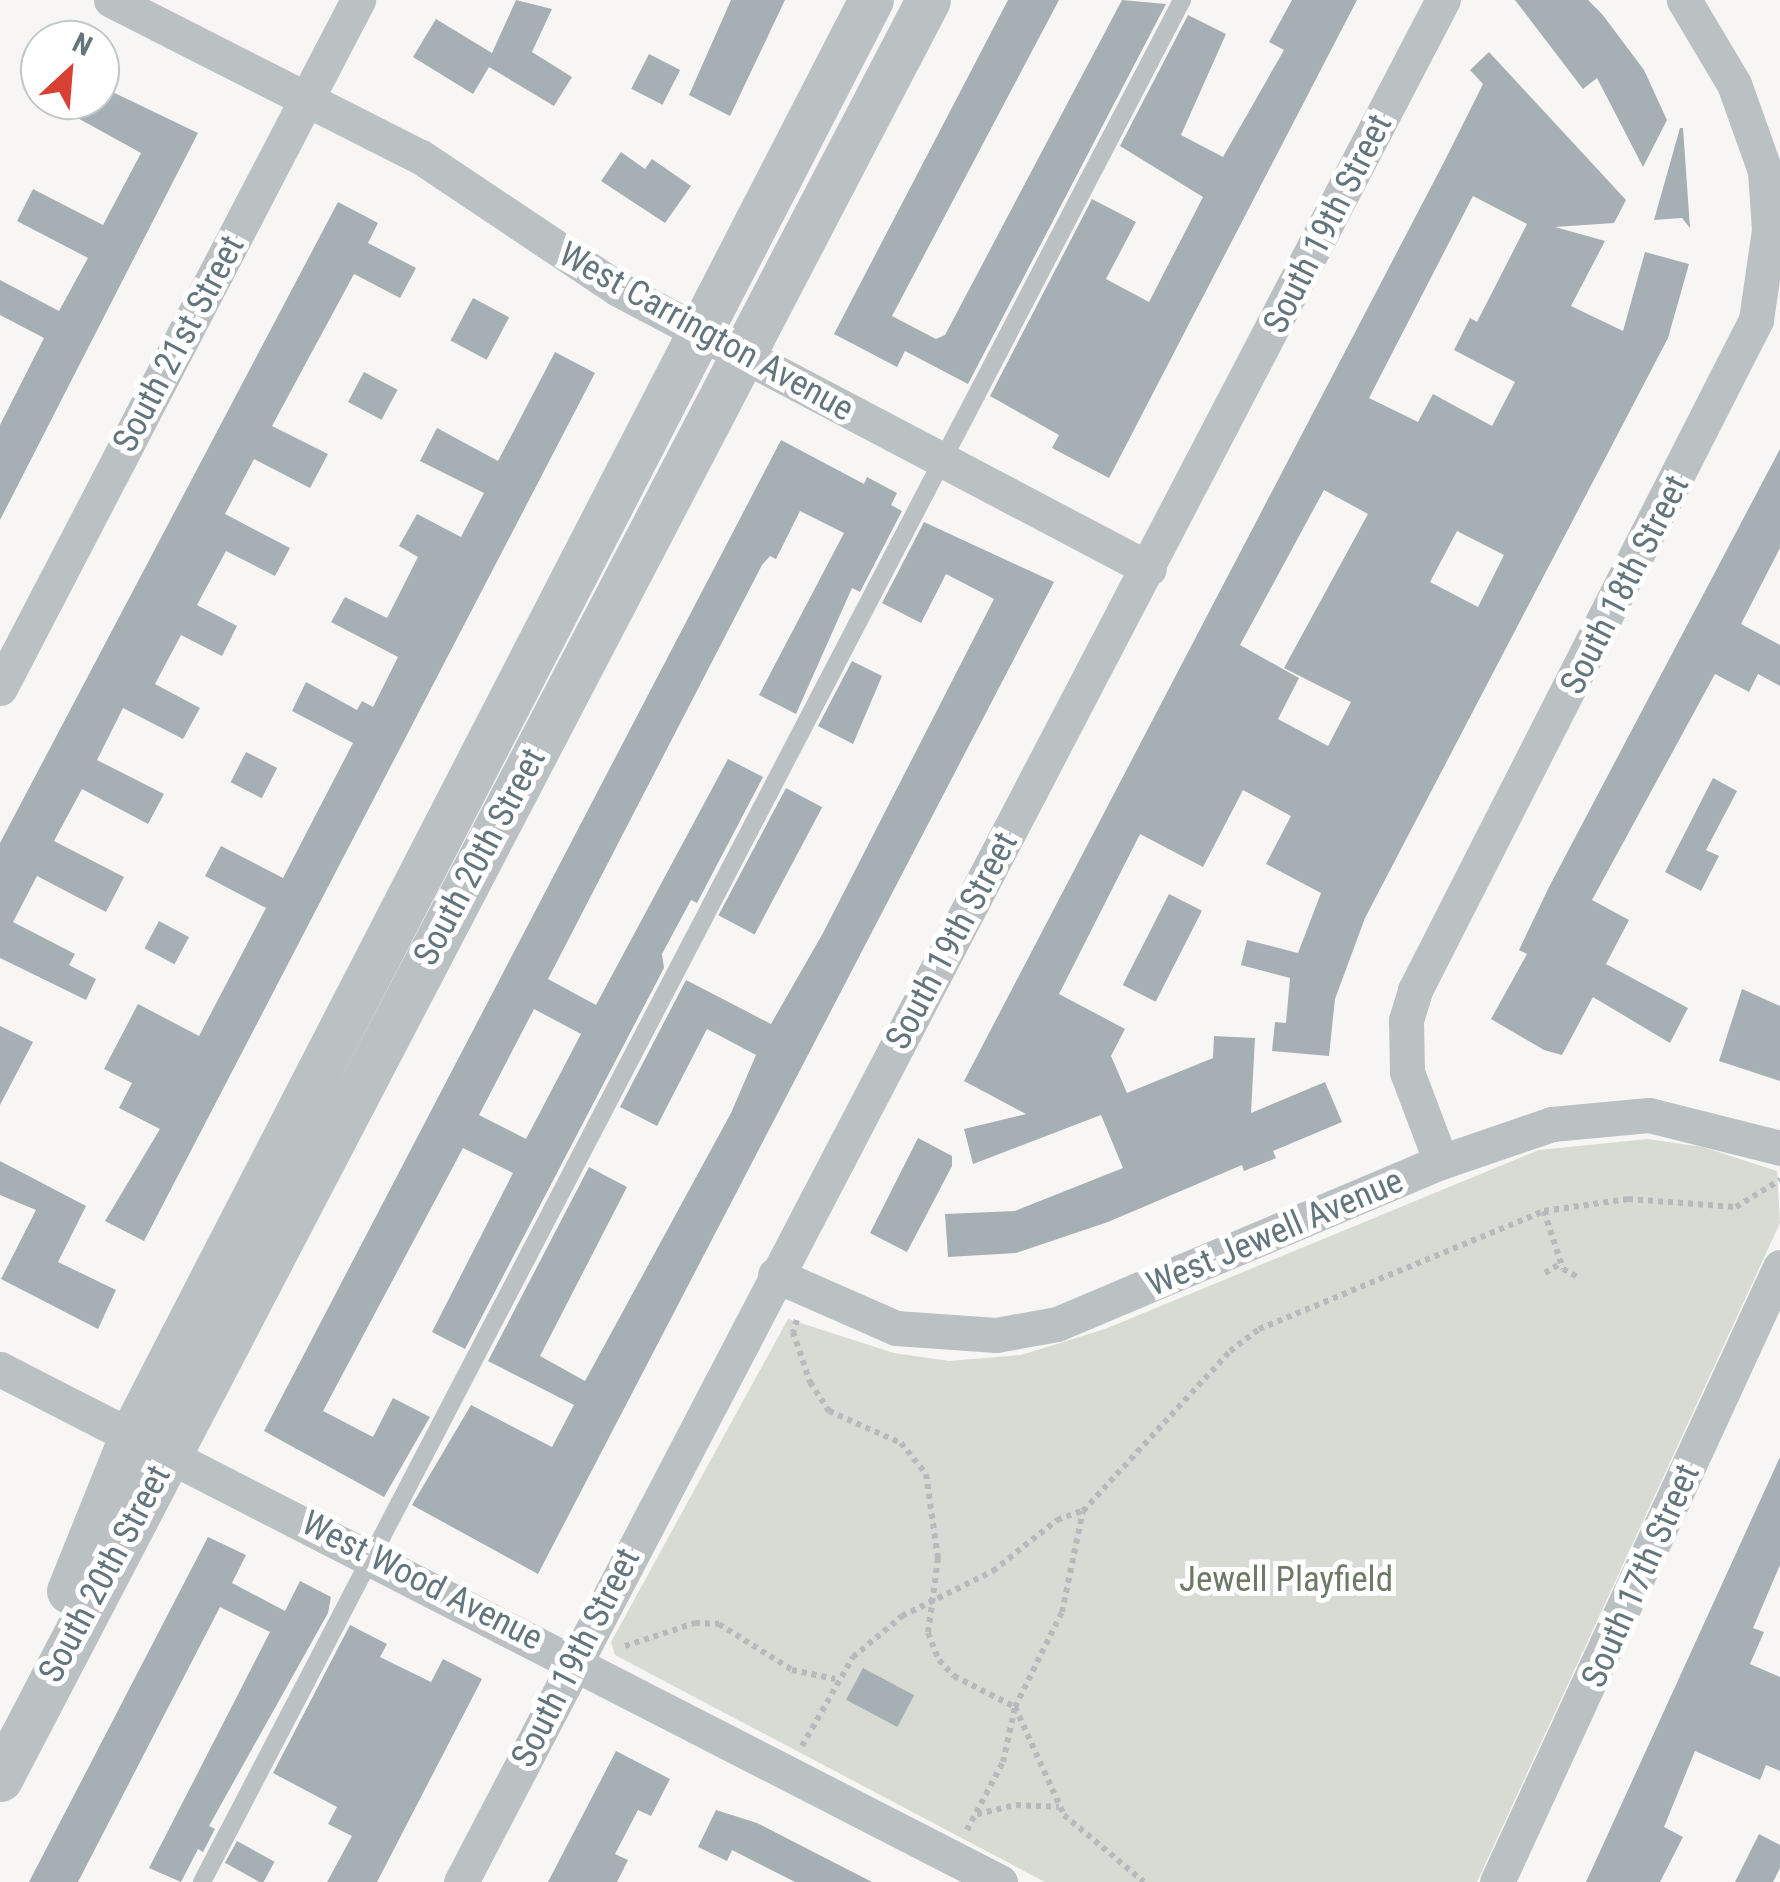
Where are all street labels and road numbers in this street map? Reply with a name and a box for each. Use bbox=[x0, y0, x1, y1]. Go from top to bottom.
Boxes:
street label: South 19th Street bbox=[1255, 108, 1401, 340]
street label: South 21st Street bbox=[104, 229, 254, 459]
street label: West Carrington Avenue bbox=[551, 234, 861, 430]
street label: South 18th Street bbox=[1552, 469, 1698, 701]
street label: South 20th Street bbox=[405, 741, 555, 973]
street label: South 19th Street bbox=[877, 825, 1027, 1057]
street label: West Jewell Avenue bbox=[1141, 1160, 1409, 1306]
street label: South 20th Street bbox=[30, 1458, 180, 1690]
street label: South 17th Street bbox=[1573, 1458, 1709, 1694]
street label: West Wood Avenue bbox=[295, 1502, 549, 1660]
street label: South 19th Street bbox=[503, 1542, 649, 1774]

